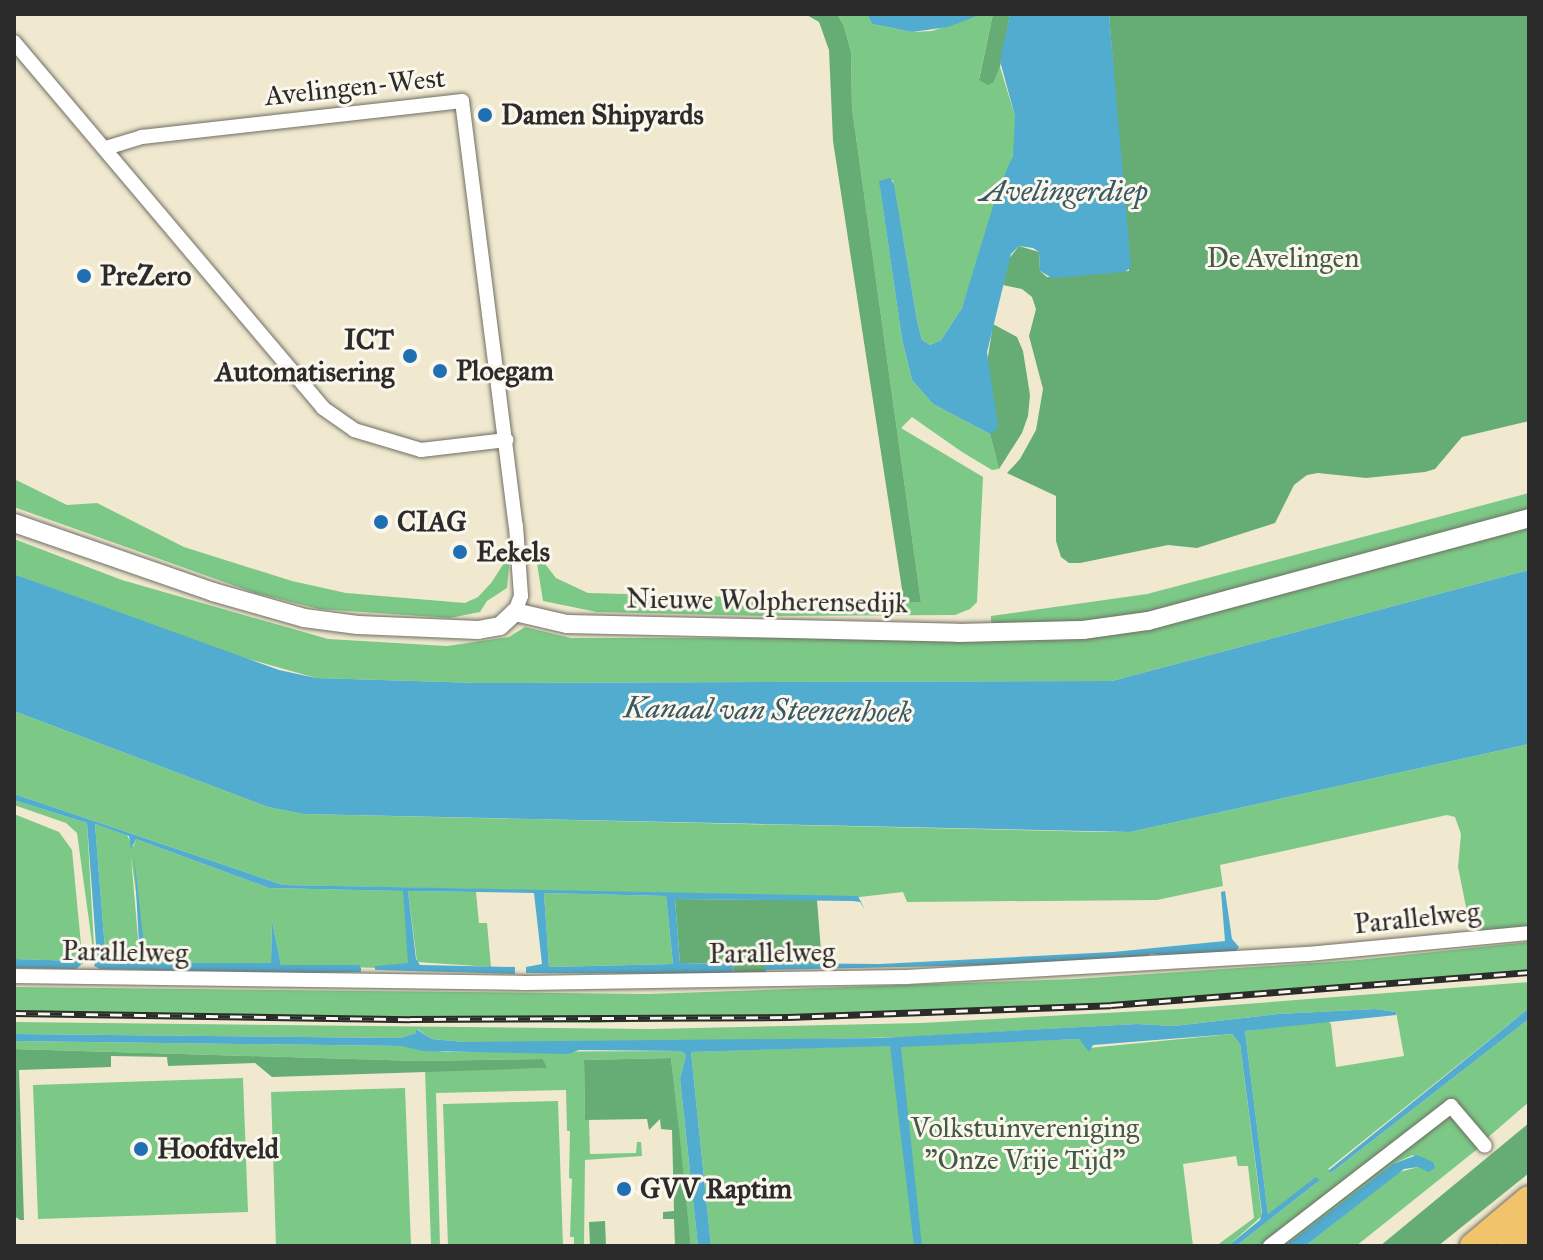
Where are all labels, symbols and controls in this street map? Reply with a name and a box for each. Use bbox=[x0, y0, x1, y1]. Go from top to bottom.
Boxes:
street label: Avelingen-West bbox=[263, 61, 447, 113]
place label: Damen Shipyards bbox=[501, 98, 704, 132]
marker: Damen Shipyards bbox=[476, 106, 494, 124]
water label: Avelingerdiep bbox=[980, 173, 1148, 209]
park label: De Avelingen bbox=[1207, 241, 1359, 275]
place label: PreZero bbox=[100, 259, 191, 293]
marker: PreZero bbox=[75, 267, 93, 285]
place label: ICT Automatisering bbox=[215, 323, 394, 389]
marker: ICT Automatisering bbox=[401, 347, 419, 365]
place label: Ploegam bbox=[456, 354, 554, 388]
marker: Ploegam bbox=[431, 362, 449, 380]
place label: CIAG bbox=[397, 505, 467, 539]
marker: CIAG bbox=[372, 513, 390, 531]
place label: Eekels bbox=[476, 535, 550, 569]
marker: Eekels bbox=[451, 543, 469, 561]
street label: Nieuwe Wolpherensedijk bbox=[626, 582, 908, 620]
water label: Kanaal van Steenenhoek bbox=[624, 689, 912, 731]
street label: Parallelweg bbox=[1352, 895, 1482, 941]
street label: Parallelweg bbox=[61, 934, 189, 970]
street label: Parallelweg bbox=[708, 935, 836, 971]
park label: Volkstuinvereniging "Onze Vrije Tijd" bbox=[911, 1111, 1139, 1177]
place label: Hoofdveld bbox=[157, 1132, 279, 1166]
marker: Hoofdveld bbox=[132, 1140, 150, 1158]
place label: GVV Raptim bbox=[640, 1172, 792, 1206]
marker: GVV Raptim bbox=[615, 1180, 633, 1198]

